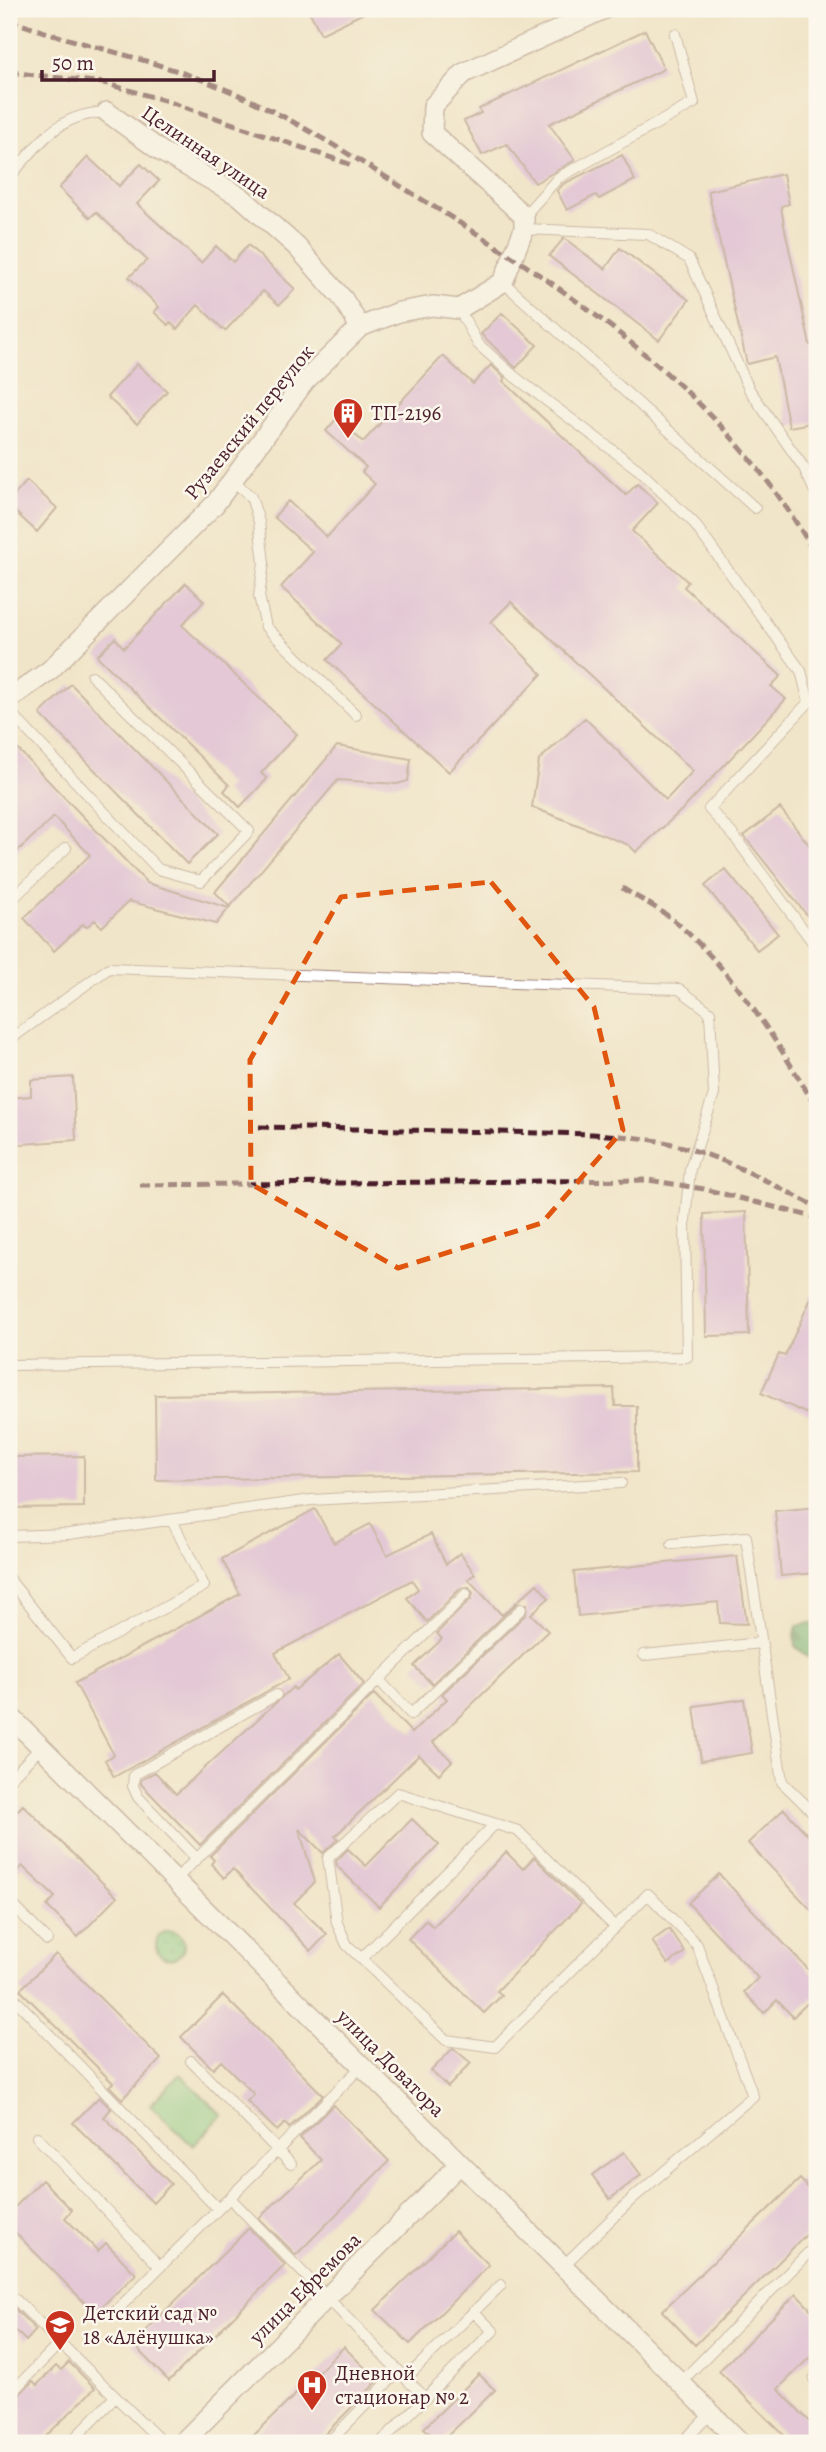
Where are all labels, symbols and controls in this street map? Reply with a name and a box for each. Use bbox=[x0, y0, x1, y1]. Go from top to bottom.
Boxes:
scale bar bbox=[42, 38, 214, 82]
text: 50 m bbox=[52, 49, 94, 77]
street label: Целинная улица bbox=[136, 99, 276, 206]
street label: Рузаевский переулок bbox=[178, 339, 320, 505]
building icon: ТП-2196 bbox=[331, 396, 365, 440]
place label: ТП-2196 bbox=[371, 399, 441, 427]
street label: улица Доватора bbox=[330, 2002, 451, 2123]
street label: улица Ефремова bbox=[242, 2226, 367, 2351]
place label: Детский сад № 18 «Алёнушка» bbox=[83, 2299, 217, 2351]
school or university icon: Детский сад № 18 «Алёнушка» bbox=[43, 2308, 77, 2352]
place label: Дневной стационар № 2 bbox=[335, 2359, 469, 2411]
hospital icon: Дневной стационар № 2 bbox=[295, 2368, 329, 2412]

